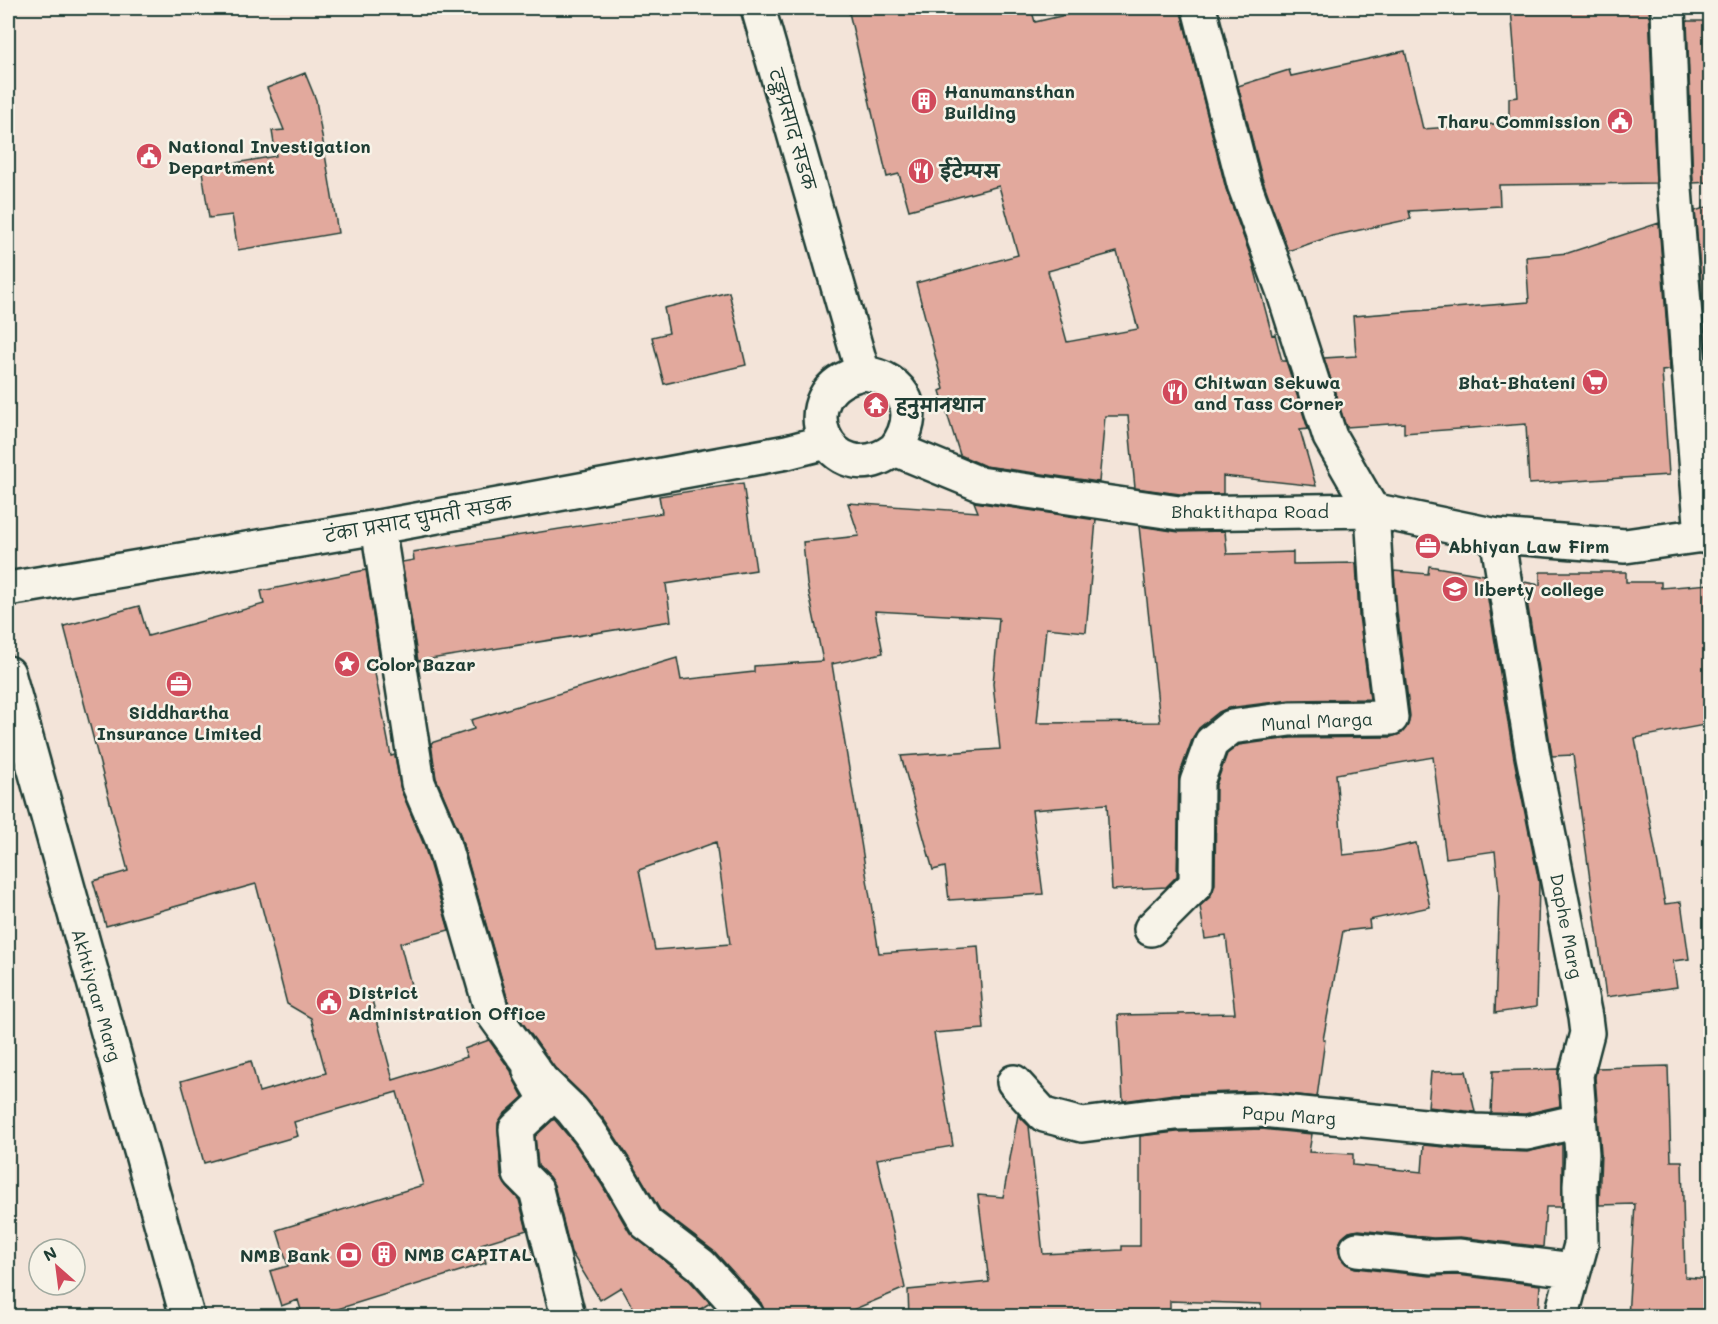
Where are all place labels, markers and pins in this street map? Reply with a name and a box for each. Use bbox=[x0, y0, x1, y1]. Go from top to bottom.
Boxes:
place label: Hanumansthan Building bbox=[944, 79, 1075, 124]
building icon: Hanumansthan Building bbox=[909, 86, 939, 116]
public building icon: Tharu Commission bbox=[1605, 106, 1635, 136]
place label: Tharu Commission bbox=[1437, 109, 1600, 133]
place label: National Investigation Department bbox=[168, 134, 371, 179]
public building icon: National Investigation Department bbox=[134, 141, 164, 171]
restaurant icon: ईटेम्पस bbox=[906, 156, 936, 186]
place label: ईटेम्पस bbox=[938, 157, 1001, 183]
supermarket icon: Bhat-Bhateni bbox=[1580, 367, 1610, 397]
place label: Chitwan Sekuwa and Tass Corner bbox=[1194, 370, 1344, 415]
place label: Bhat-Bhateni bbox=[1458, 370, 1576, 394]
restaurant icon: Chitwan Sekuwa and Tass Corner bbox=[1160, 377, 1190, 407]
temple icon: हनुमानथान bbox=[861, 390, 891, 420]
place label: हनुमानथान bbox=[894, 393, 987, 419]
office icon: Abhiyan Law Firm bbox=[1413, 531, 1443, 561]
place label: Abhiyan Law Firm bbox=[1448, 534, 1609, 558]
school or university icon: liberty college bbox=[1440, 574, 1470, 604]
place label: liberty college bbox=[1474, 577, 1605, 601]
place icon: Color Bazar bbox=[332, 649, 362, 679]
place label: Color Bazar bbox=[366, 652, 476, 676]
office icon: Siddhartha Insurance Limited bbox=[164, 669, 194, 699]
place label: Siddhartha Insurance Limited bbox=[97, 700, 261, 745]
place label: District Administration Office bbox=[348, 980, 546, 1025]
public building icon: District Administration Office bbox=[314, 987, 344, 1017]
building icon: NMB CAPITAL bbox=[369, 1239, 399, 1269]
bank icon: NMB Bank bbox=[334, 1240, 364, 1270]
place label: NMB CAPITAL bbox=[404, 1242, 532, 1266]
place label: NMB Bank bbox=[240, 1243, 330, 1267]

